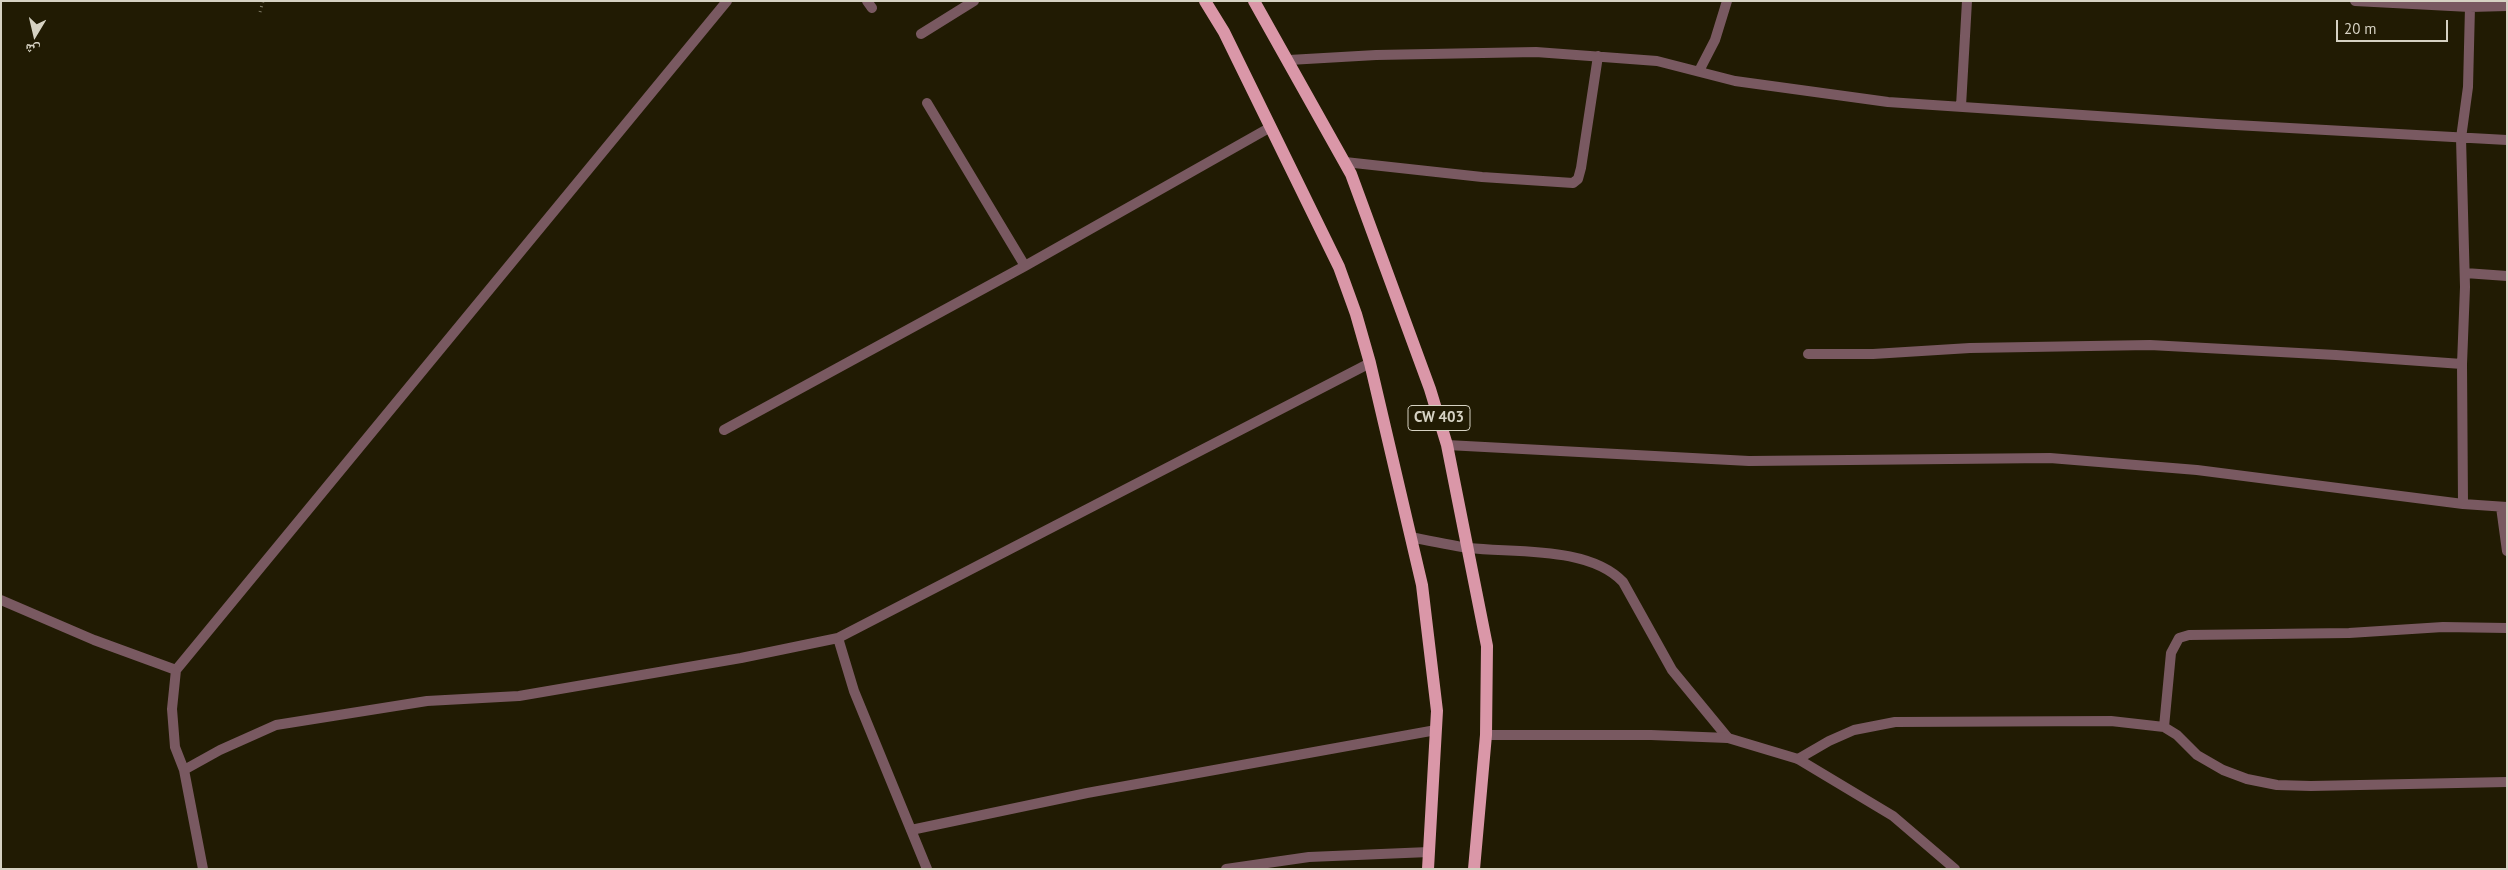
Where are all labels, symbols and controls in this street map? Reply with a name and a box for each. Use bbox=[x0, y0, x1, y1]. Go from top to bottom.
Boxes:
north arrow bbox=[10, 10, 60, 60]
scale bar bbox=[2338, 10, 2450, 42]
text: 20 m bbox=[2344, 19, 2377, 38]
text: ش bbox=[24, 40, 41, 60]
road number: CW 403 bbox=[1408, 406, 1470, 430]

